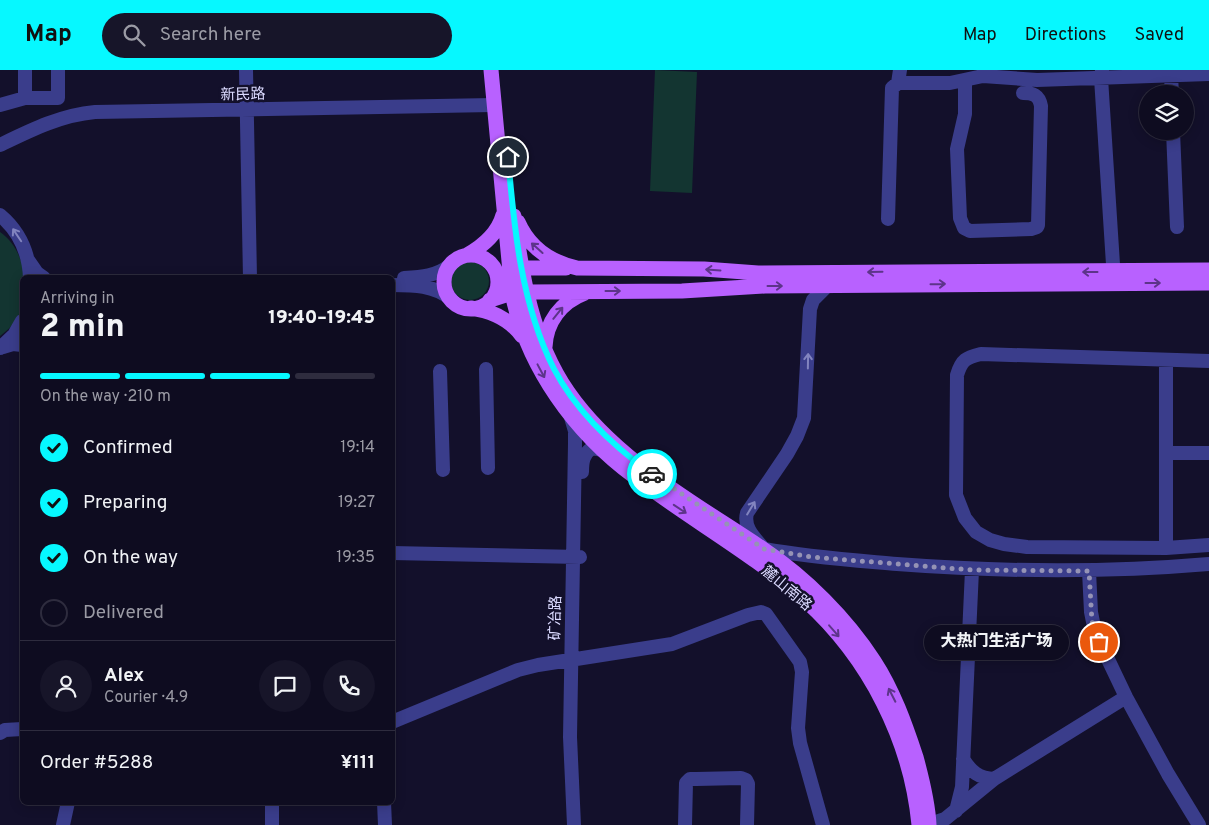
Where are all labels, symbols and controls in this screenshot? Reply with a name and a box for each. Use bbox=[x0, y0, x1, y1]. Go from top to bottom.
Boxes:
search box bbox=[102, 13, 452, 58]
text: Map bbox=[25, 20, 72, 50]
icon: search bbox=[120, 21, 148, 49]
text: Search here bbox=[160, 23, 261, 47]
text: Map bbox=[963, 24, 997, 47]
text: Directions bbox=[1025, 24, 1107, 47]
text: Saved bbox=[1135, 24, 1184, 47]
map controls bbox=[1139, 85, 1194, 140]
button: layers bbox=[1139, 85, 1194, 140]
street label: 新民路 bbox=[220, 86, 266, 105]
pin bbox=[487, 136, 529, 178]
icon: home bbox=[494, 143, 522, 171]
one-way arrow bbox=[12, 229, 22, 243]
one-way arrow bbox=[530, 242, 543, 254]
one-way arrow bbox=[705, 265, 721, 275]
one-way arrow bbox=[868, 267, 884, 276]
one-way arrow bbox=[1083, 267, 1099, 277]
one-way arrow bbox=[1144, 278, 1161, 288]
one-way arrow bbox=[930, 280, 946, 289]
one-way arrow bbox=[767, 281, 783, 291]
one-way arrow bbox=[604, 286, 621, 296]
text: Arriving in bbox=[40, 289, 115, 309]
text: 19:40–19:45 bbox=[268, 306, 375, 330]
one-way arrow bbox=[552, 307, 563, 320]
text: 2 min bbox=[40, 308, 125, 348]
one-way arrow bbox=[803, 353, 812, 369]
one-way arrow bbox=[537, 363, 546, 378]
text: On the way · 210 m bbox=[40, 387, 171, 407]
icon: check bbox=[40, 434, 68, 462]
text: Confirmed bbox=[83, 436, 173, 460]
text: 19:14 bbox=[340, 438, 375, 458]
courier bbox=[627, 449, 677, 499]
icon: car bbox=[638, 460, 666, 488]
icon: check bbox=[40, 489, 68, 517]
text: Preparing bbox=[83, 491, 167, 515]
text: 19:27 bbox=[338, 493, 375, 513]
one-way arrow bbox=[746, 502, 756, 516]
one-way arrow bbox=[672, 504, 686, 514]
icon: check bbox=[40, 544, 68, 572]
text: On the way bbox=[83, 546, 178, 570]
text: 19:35 bbox=[336, 548, 375, 568]
street label: 麓山南路 bbox=[757, 563, 815, 616]
street label: 矿冶路 bbox=[547, 595, 566, 641]
text: Delivered bbox=[83, 601, 164, 625]
pin bbox=[1078, 621, 1120, 663]
callout: 大热门生活广场 bbox=[924, 624, 1069, 660]
one-way arrow bbox=[828, 625, 840, 638]
icon: bag bbox=[1085, 628, 1113, 656]
text: 大热门生活广场 bbox=[940, 632, 1053, 652]
button: person bbox=[40, 660, 92, 712]
button: chat bbox=[259, 660, 311, 712]
button: phone bbox=[323, 660, 375, 712]
text: Alex bbox=[104, 664, 144, 688]
text: Courier · 4.9 bbox=[104, 688, 188, 708]
one-way arrow bbox=[887, 688, 896, 703]
text: Order #5288 bbox=[40, 751, 153, 775]
text: ¥111 bbox=[341, 751, 375, 775]

